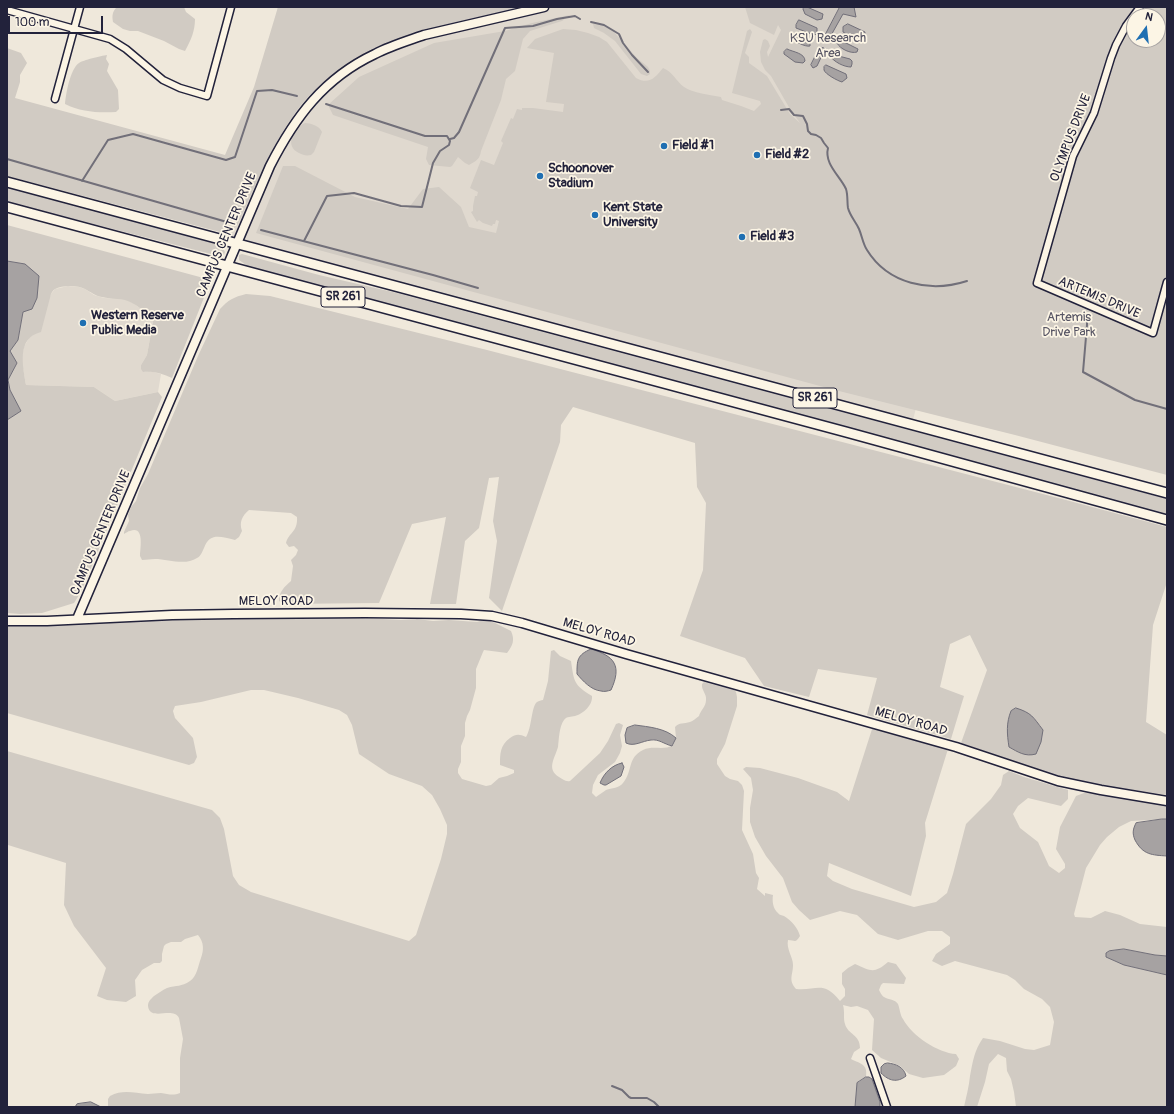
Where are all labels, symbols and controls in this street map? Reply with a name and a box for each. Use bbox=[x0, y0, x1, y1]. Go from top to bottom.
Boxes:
scale bar bbox=[10, 8, 105, 34]
north arrow bbox=[1126, 8, 1166, 48]
text: N bbox=[1144, 10, 1154, 24]
text: 100 m bbox=[15, 15, 49, 30]
park label: KSU Research Area bbox=[790, 31, 866, 62]
street label: OLYMPUS DRIVE bbox=[1047, 92, 1095, 184]
place label: Field #1 bbox=[672, 138, 714, 154]
marker: Field #1 bbox=[659, 141, 669, 151]
place label: Field #2 bbox=[765, 147, 809, 163]
marker: Field #2 bbox=[752, 150, 762, 160]
place label: Schoonover Stadium bbox=[548, 161, 614, 192]
street label: CAMPUS CENTER DRIVE bbox=[194, 170, 260, 300]
marker: Schoonover Stadium bbox=[535, 171, 545, 181]
place label: Kent State University bbox=[603, 200, 662, 231]
marker: Kent State University bbox=[590, 210, 600, 220]
place label: Field #3 bbox=[750, 229, 794, 245]
marker: Field #3 bbox=[737, 232, 747, 242]
street label: ARTEMIS DRIVE bbox=[1056, 274, 1142, 322]
road number: SR 261 bbox=[321, 287, 365, 307]
place label: Western Reserve Public Media bbox=[91, 308, 184, 339]
park label: Artemis Drive Park bbox=[1042, 310, 1096, 341]
marker: Western Reserve Public Media bbox=[78, 318, 88, 328]
road number: SR 261 bbox=[793, 388, 837, 408]
street label: CAMPUS CENTER DRIVE bbox=[68, 468, 134, 598]
street label: MELOY ROAD bbox=[239, 594, 313, 610]
street label: MELOY ROAD bbox=[561, 615, 637, 651]
street label: MELOY ROAD bbox=[873, 704, 949, 740]

